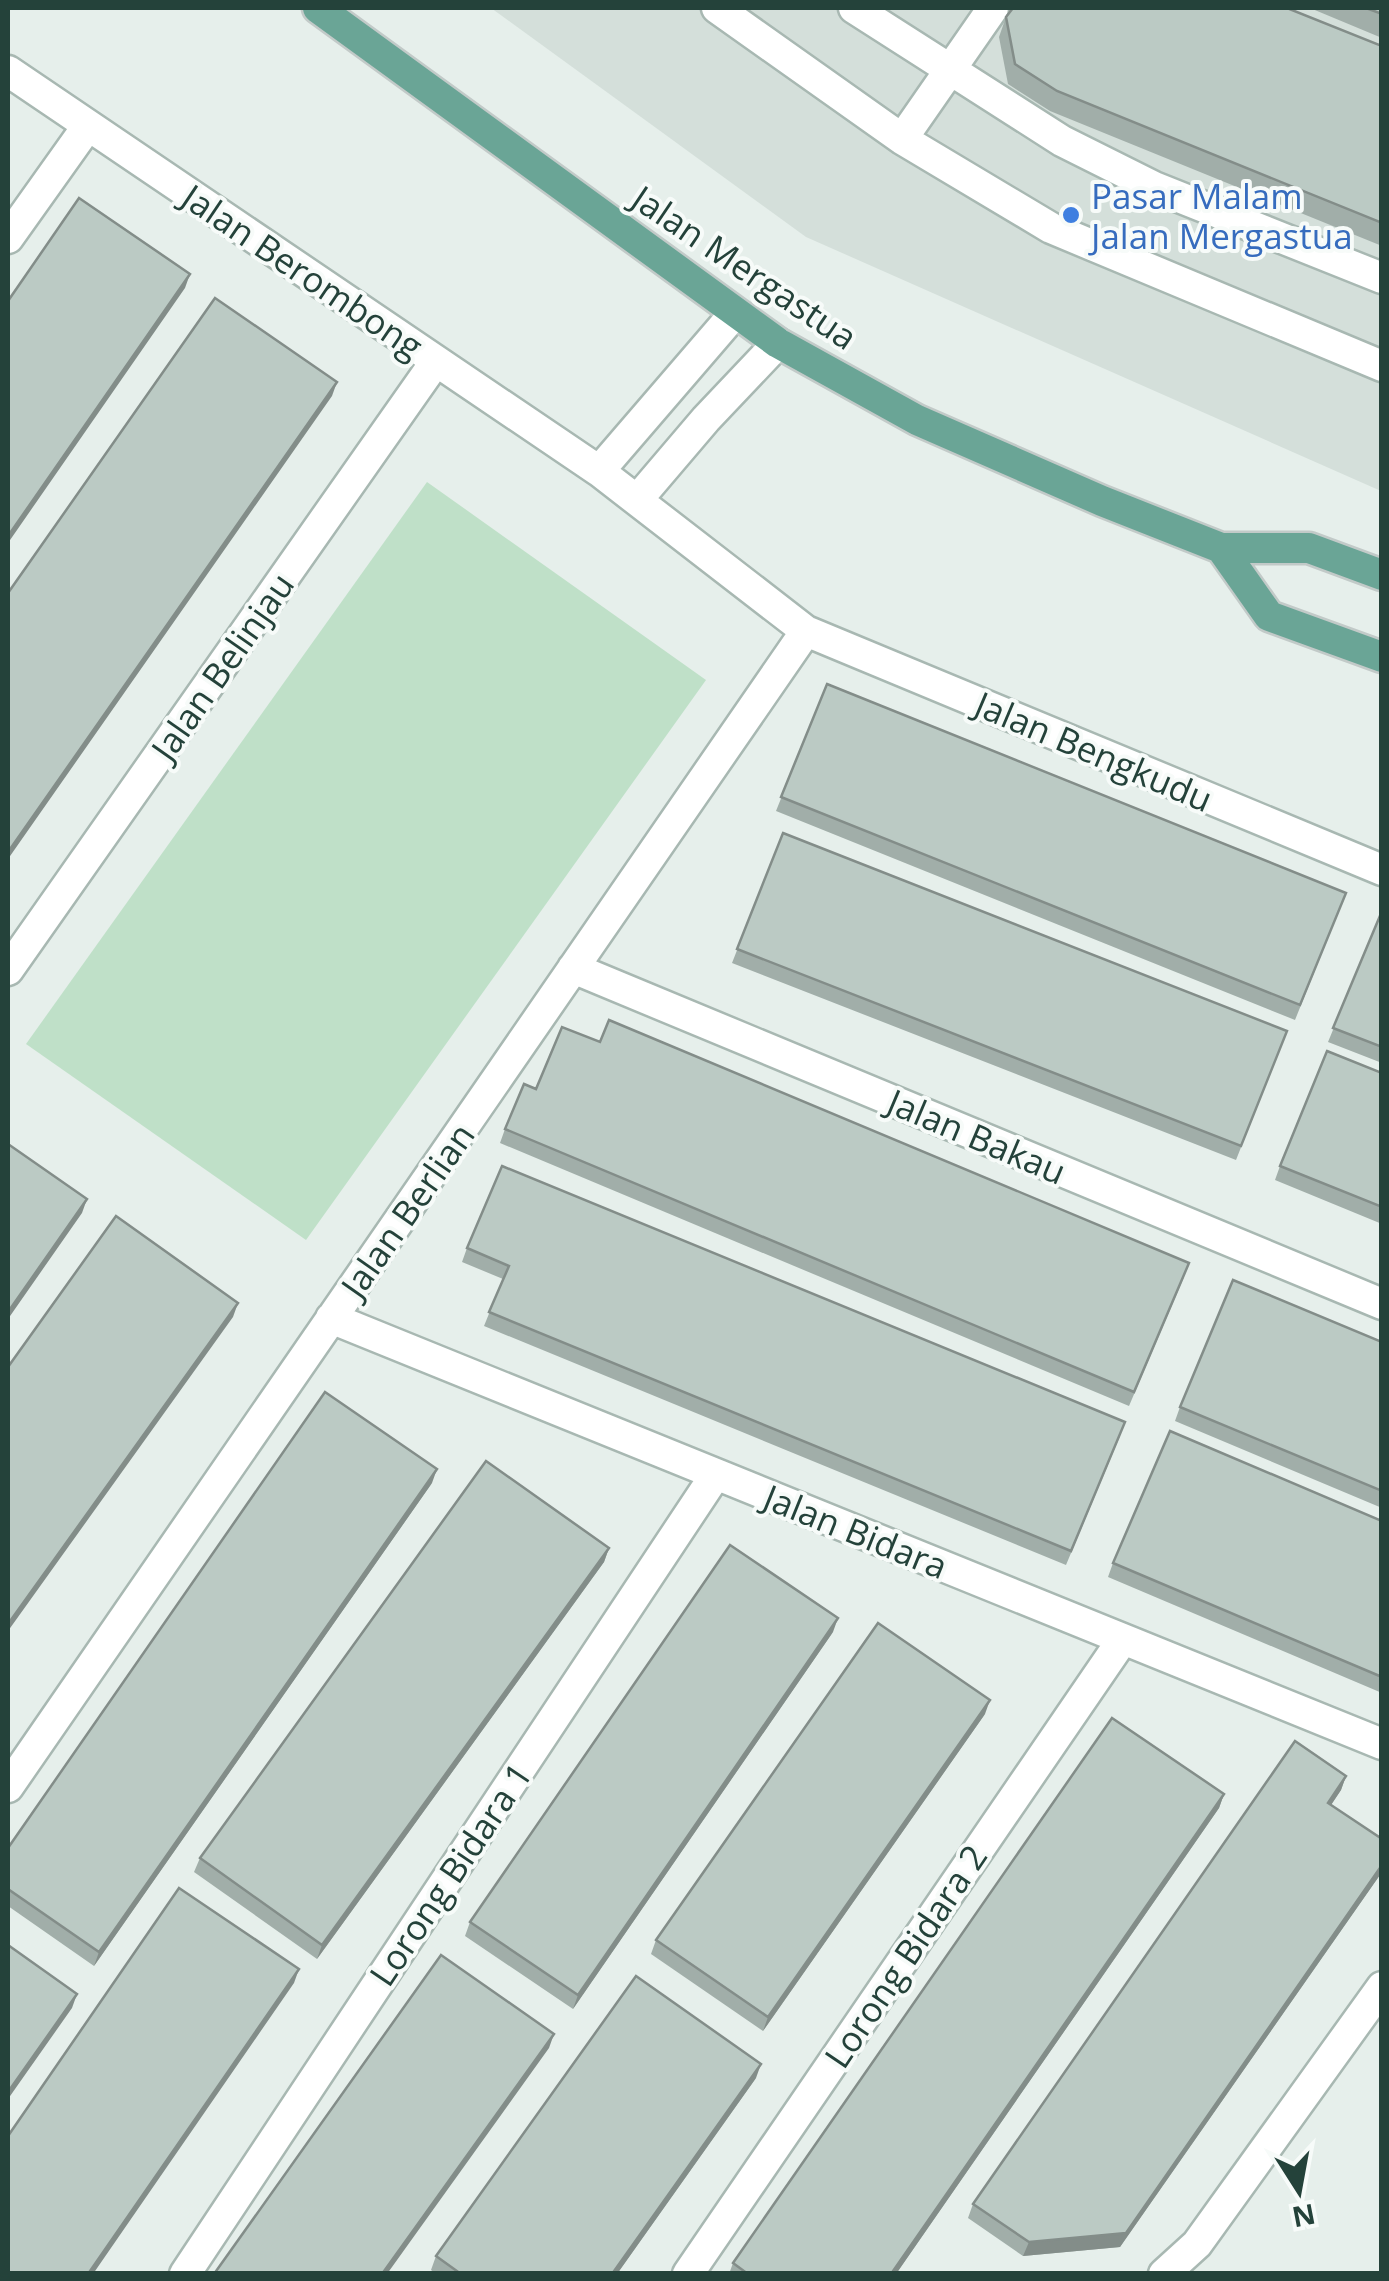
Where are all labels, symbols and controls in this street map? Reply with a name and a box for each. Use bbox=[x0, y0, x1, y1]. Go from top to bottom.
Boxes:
street label: Jalan Berombong bbox=[171, 171, 432, 369]
place label: Pasar Malam Jalan Mergastua bbox=[1088, 172, 1353, 259]
street label: Jalan Mergastua bbox=[621, 173, 867, 360]
marker: Pasar Malam Jalan Mergastua bbox=[1060, 204, 1082, 226]
street label: Jalan Belinjau bbox=[138, 563, 304, 772]
street label: Jalan Bengkudu bbox=[966, 679, 1220, 822]
street label: Jalan Bakau bbox=[878, 1076, 1073, 1195]
street label: Jalan Berlian bbox=[328, 1113, 484, 1309]
street label: Jalan Bidara bbox=[755, 1472, 955, 1589]
street label: Lorong Bidara 1 bbox=[358, 1753, 542, 1995]
street label: Lorong Bidara 2 bbox=[813, 1835, 997, 2077]
north arrow bbox=[1249, 2141, 1349, 2241]
text: N bbox=[1289, 2196, 1319, 2237]

